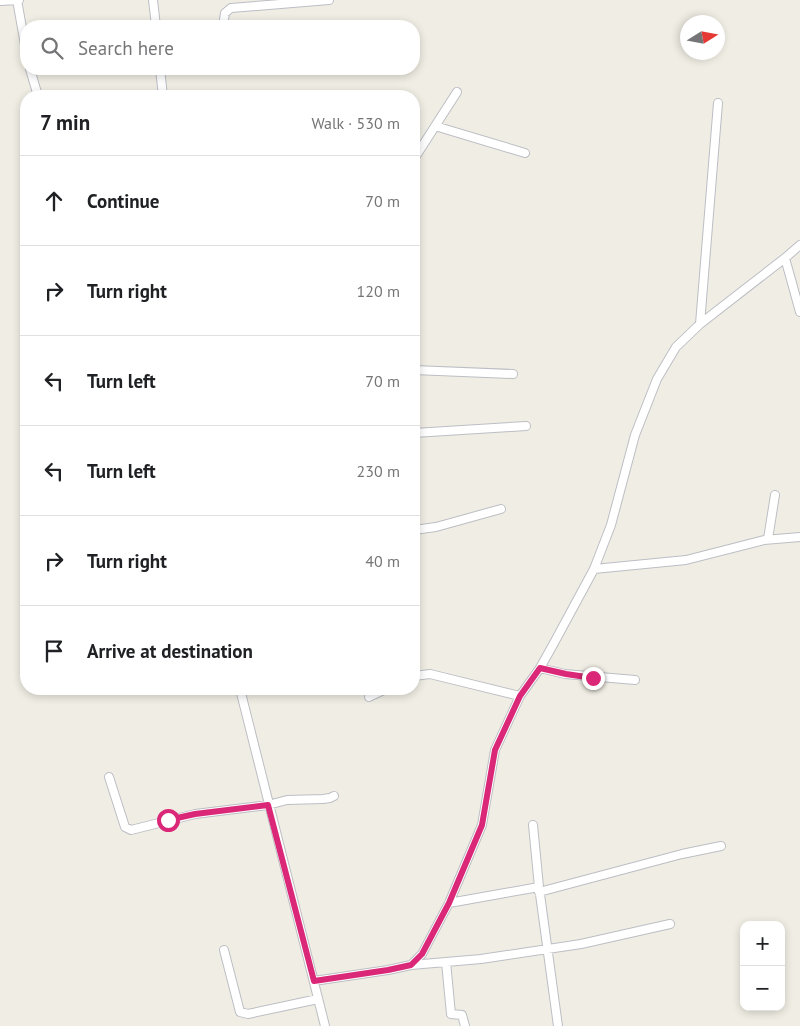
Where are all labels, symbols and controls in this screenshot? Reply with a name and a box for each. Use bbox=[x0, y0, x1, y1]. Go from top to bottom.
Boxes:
north arrow bbox=[680, 15, 725, 60]
search box bbox=[20, 20, 420, 75]
icon: search bbox=[38, 34, 66, 62]
text: Search here bbox=[78, 36, 174, 60]
text: 7 min bbox=[40, 109, 90, 136]
text: Walk · 530 m bbox=[311, 113, 400, 133]
icon: ahead bbox=[40, 187, 68, 215]
text: Continue bbox=[87, 189, 159, 213]
text: 70 m bbox=[365, 191, 400, 211]
icon: right bbox=[40, 277, 68, 305]
text: Turn right bbox=[87, 279, 167, 303]
text: 120 m bbox=[357, 281, 400, 301]
icon: left bbox=[40, 367, 68, 395]
text: Turn left bbox=[87, 369, 156, 393]
text: 70 m bbox=[365, 371, 400, 391]
icon: left bbox=[40, 457, 68, 485]
text: Turn left bbox=[87, 459, 156, 483]
text: 230 m bbox=[357, 461, 400, 481]
icon: right bbox=[40, 547, 68, 575]
text: Turn right bbox=[87, 549, 167, 573]
text: 40 m bbox=[365, 551, 400, 571]
icon: arrive bbox=[40, 637, 68, 665]
text: Arrive at destination bbox=[87, 639, 253, 663]
route end bbox=[582, 667, 605, 690]
route start bbox=[157, 809, 180, 832]
map controls bbox=[740, 921, 785, 1011]
button: + bbox=[740, 921, 785, 966]
button: − bbox=[740, 966, 785, 1011]

